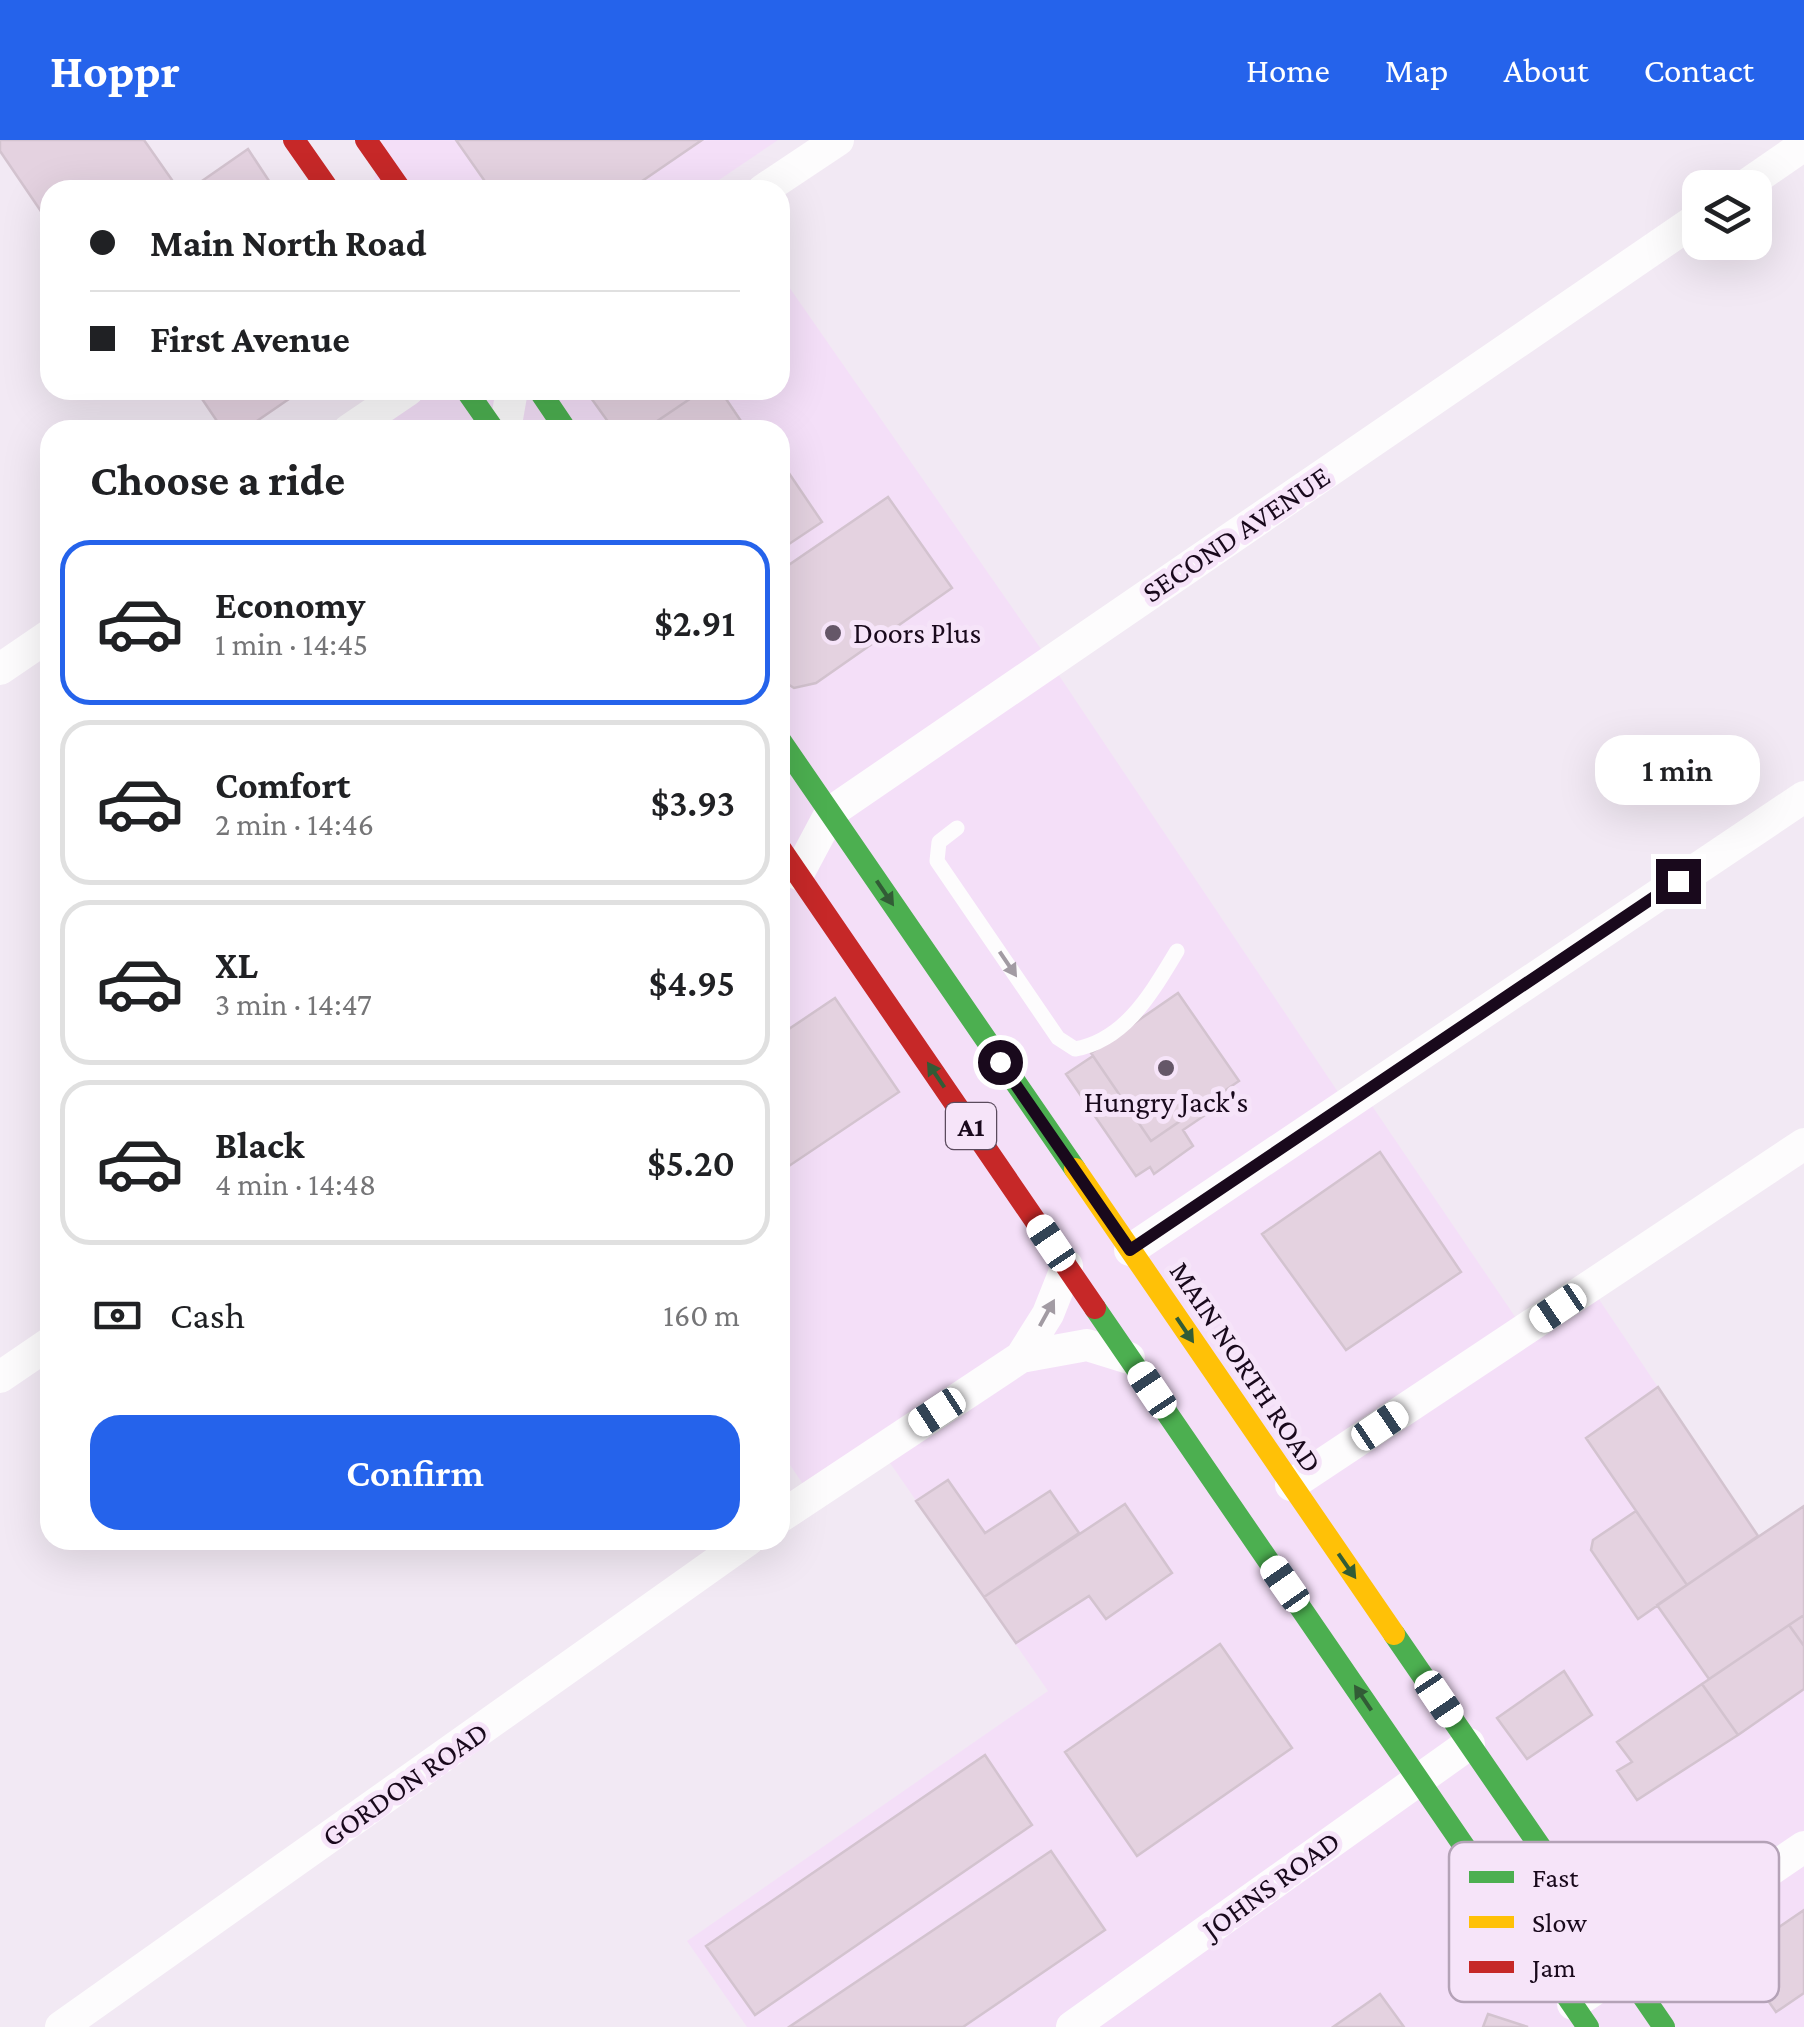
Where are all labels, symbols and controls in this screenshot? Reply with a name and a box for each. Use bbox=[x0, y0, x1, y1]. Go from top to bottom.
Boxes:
text: Hoppr bbox=[50, 44, 180, 97]
text: Home bbox=[1246, 51, 1330, 90]
text: Map bbox=[1385, 51, 1448, 90]
text: About bbox=[1503, 51, 1589, 90]
text: Contact bbox=[1644, 51, 1754, 90]
map controls bbox=[1682, 170, 1772, 260]
button: layers bbox=[1682, 170, 1772, 260]
text: Main North Road bbox=[150, 222, 427, 264]
text: First Avenue bbox=[150, 318, 350, 360]
text: Choose a ride bbox=[90, 455, 345, 505]
street label: SECOND AVENUE bbox=[1136, 459, 1336, 608]
icon: car bbox=[95, 578, 185, 668]
text: Economy bbox=[215, 584, 365, 626]
text: $2.91 bbox=[654, 602, 735, 644]
place label: Doors Plus bbox=[853, 616, 981, 649]
marker: Doors Plus bbox=[822, 622, 844, 644]
text: 1 min · 14:45 bbox=[215, 626, 368, 662]
callout: 1 min bbox=[1596, 736, 1760, 806]
text: 1 min bbox=[1642, 752, 1713, 788]
icon: car bbox=[95, 758, 185, 848]
text: Comfort bbox=[215, 764, 351, 806]
text: $3.93 bbox=[651, 782, 735, 824]
text: 2 min · 14:46 bbox=[215, 806, 374, 842]
route end bbox=[1656, 859, 1701, 904]
one-way arrow bbox=[875, 880, 894, 907]
icon: car bbox=[95, 938, 185, 1028]
text: XL bbox=[215, 944, 258, 986]
one-way arrow bbox=[998, 951, 1017, 978]
text: $4.95 bbox=[649, 962, 735, 1004]
text: 3 min · 14:47 bbox=[215, 986, 372, 1022]
route start bbox=[978, 1040, 1023, 1085]
marker: Hungry Jack's bbox=[1155, 1057, 1177, 1079]
one-way arrow bbox=[927, 1062, 946, 1089]
place label: Hungry Jack's bbox=[1084, 1085, 1248, 1119]
road number: A1 bbox=[946, 1103, 996, 1149]
icon: car bbox=[95, 1118, 185, 1208]
text: Black bbox=[215, 1124, 304, 1166]
text: $5.20 bbox=[647, 1142, 735, 1184]
text: 4 min · 14:48 bbox=[215, 1166, 376, 1202]
car bbox=[1022, 1210, 1080, 1276]
street label: MAIN NORTH ROAD bbox=[1164, 1255, 1329, 1478]
car bbox=[1525, 1279, 1591, 1337]
icon: cash bbox=[90, 1288, 145, 1343]
text: Cash bbox=[170, 1294, 245, 1336]
text: 160 m bbox=[663, 1297, 740, 1333]
one-way arrow bbox=[1038, 1299, 1056, 1327]
one-way arrow bbox=[1175, 1317, 1194, 1343]
car bbox=[1123, 1357, 1181, 1423]
car bbox=[904, 1383, 970, 1441]
car bbox=[1347, 1397, 1413, 1455]
button: Confirm bbox=[90, 1415, 740, 1530]
car bbox=[1256, 1551, 1314, 1617]
one-way arrow bbox=[1337, 1552, 1356, 1579]
car bbox=[1410, 1666, 1468, 1732]
one-way arrow bbox=[1354, 1685, 1373, 1711]
street label: GORDON ROAD bbox=[316, 1714, 494, 1853]
street label: JOHNS ROAD bbox=[1193, 1824, 1346, 1947]
legend bbox=[1449, 1842, 1779, 2002]
text: Fast bbox=[1532, 1862, 1579, 1893]
text: Slow bbox=[1532, 1907, 1587, 1938]
text: Jam bbox=[1529, 1952, 1576, 1983]

